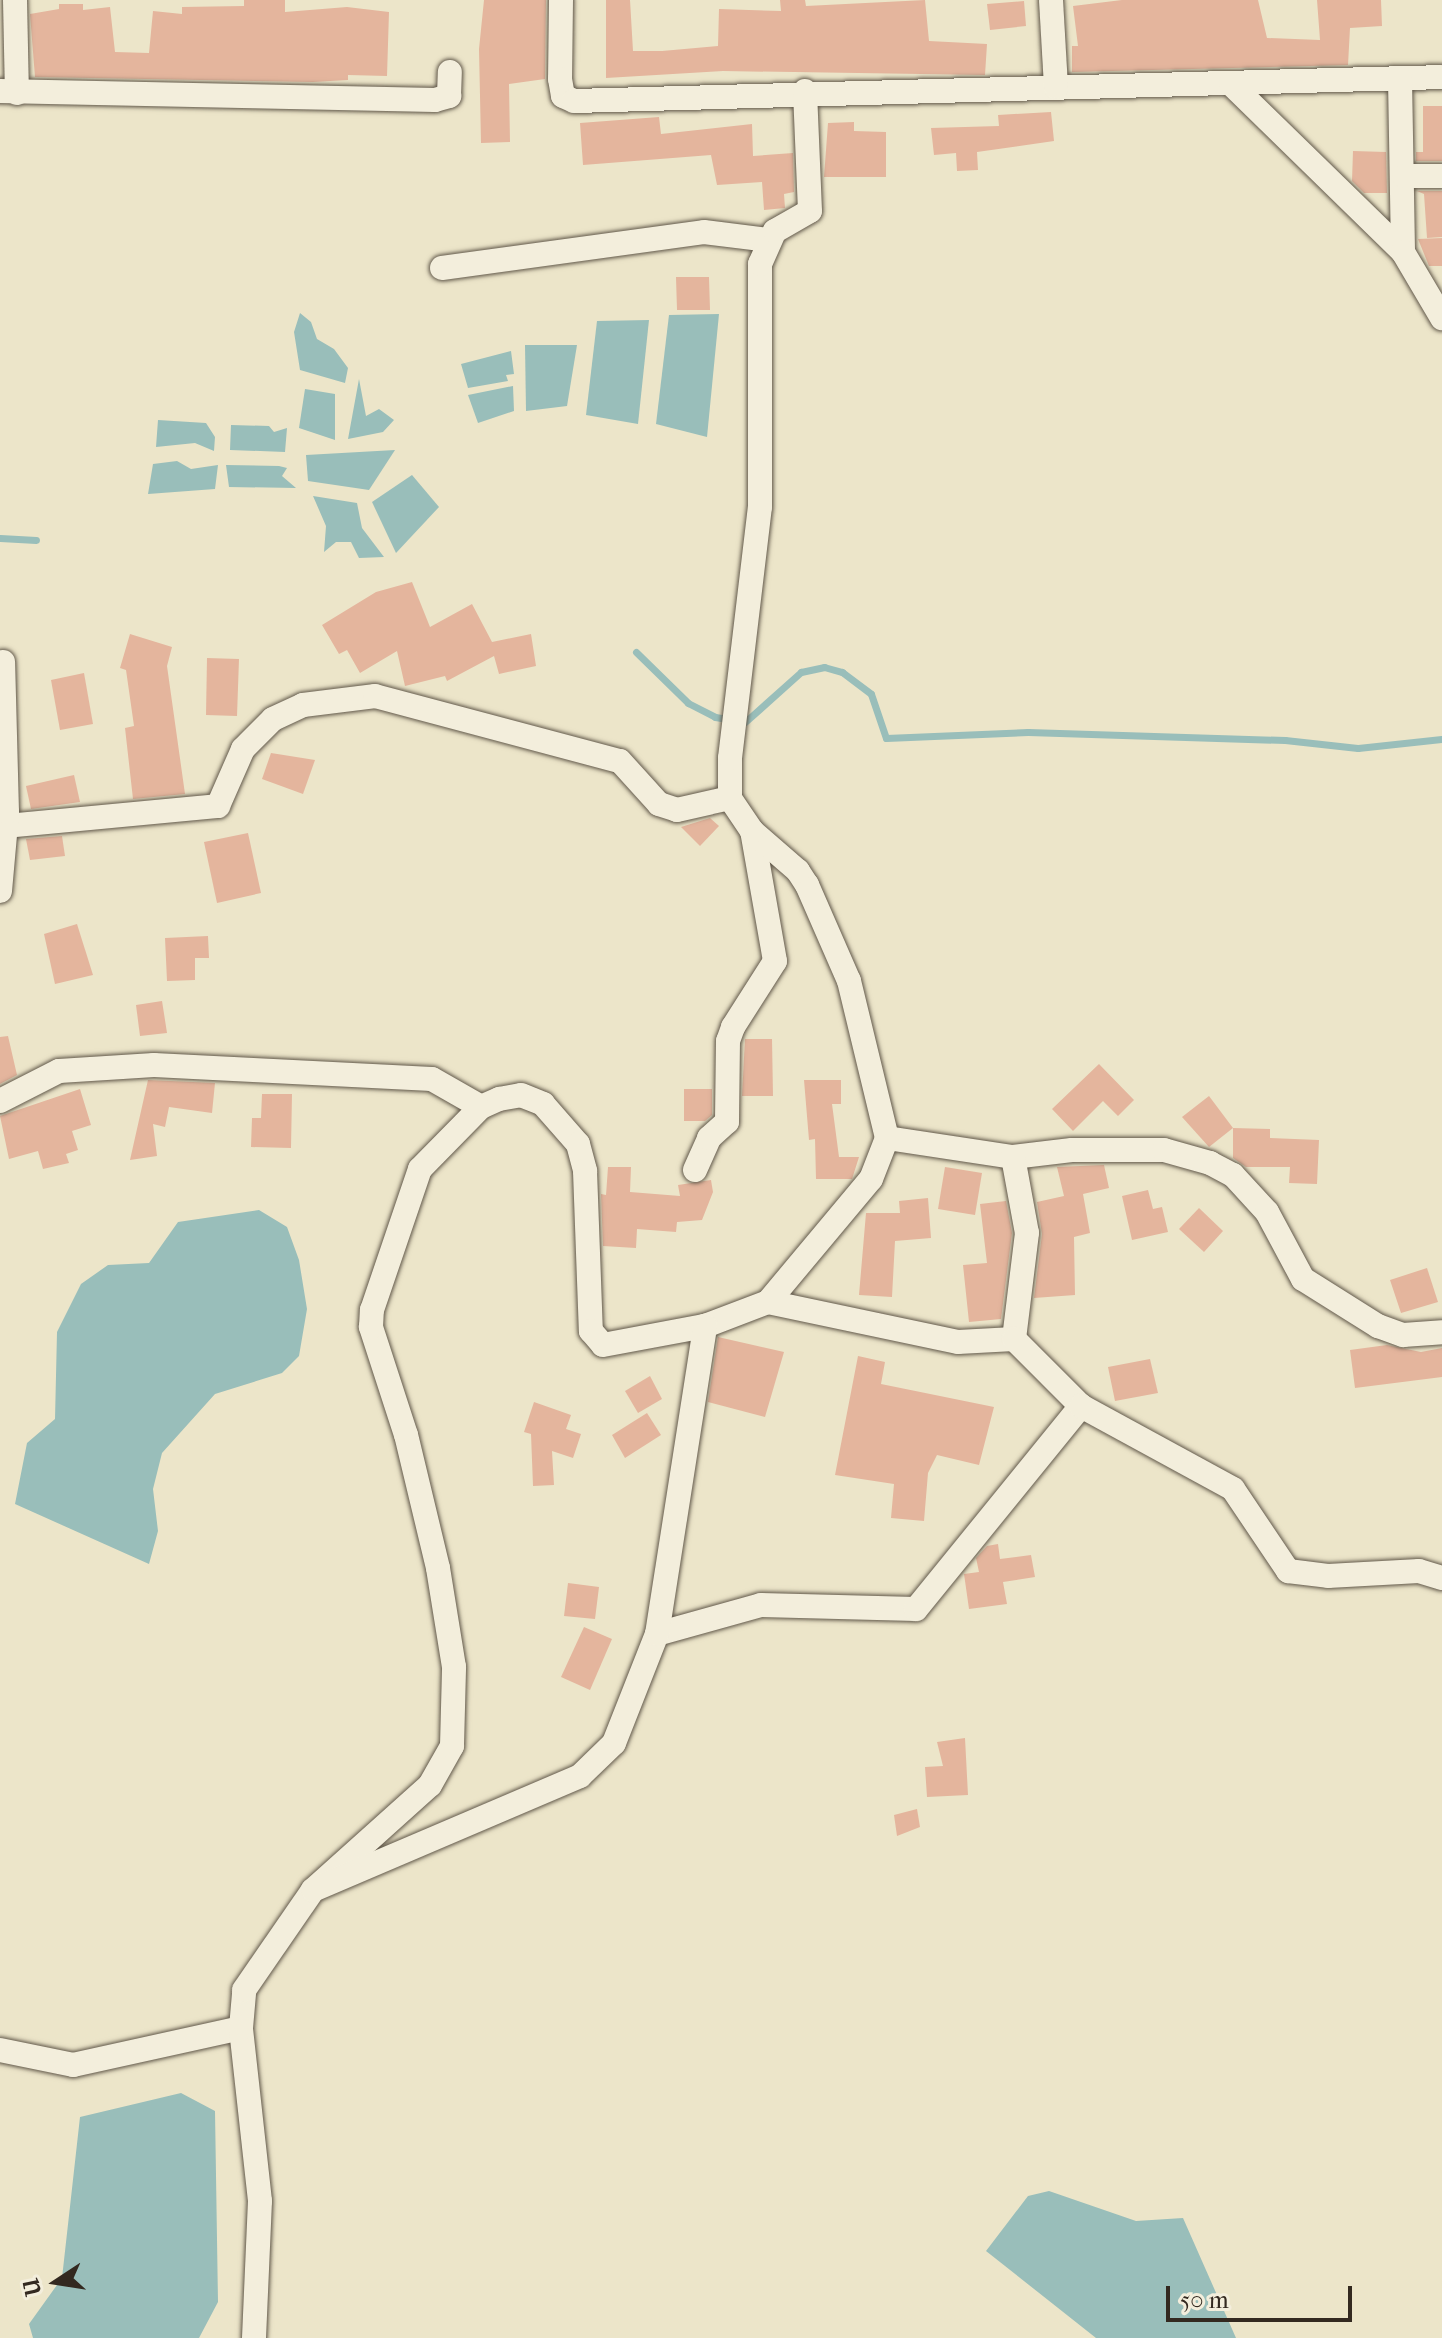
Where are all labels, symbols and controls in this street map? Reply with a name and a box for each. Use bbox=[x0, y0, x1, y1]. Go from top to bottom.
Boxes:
north arrow bbox=[16, 2242, 96, 2322]
scale bar bbox=[1170, 2270, 1356, 2320]
text: U bbox=[18, 2276, 47, 2298]
text: 50 m bbox=[1180, 2286, 1229, 2314]

